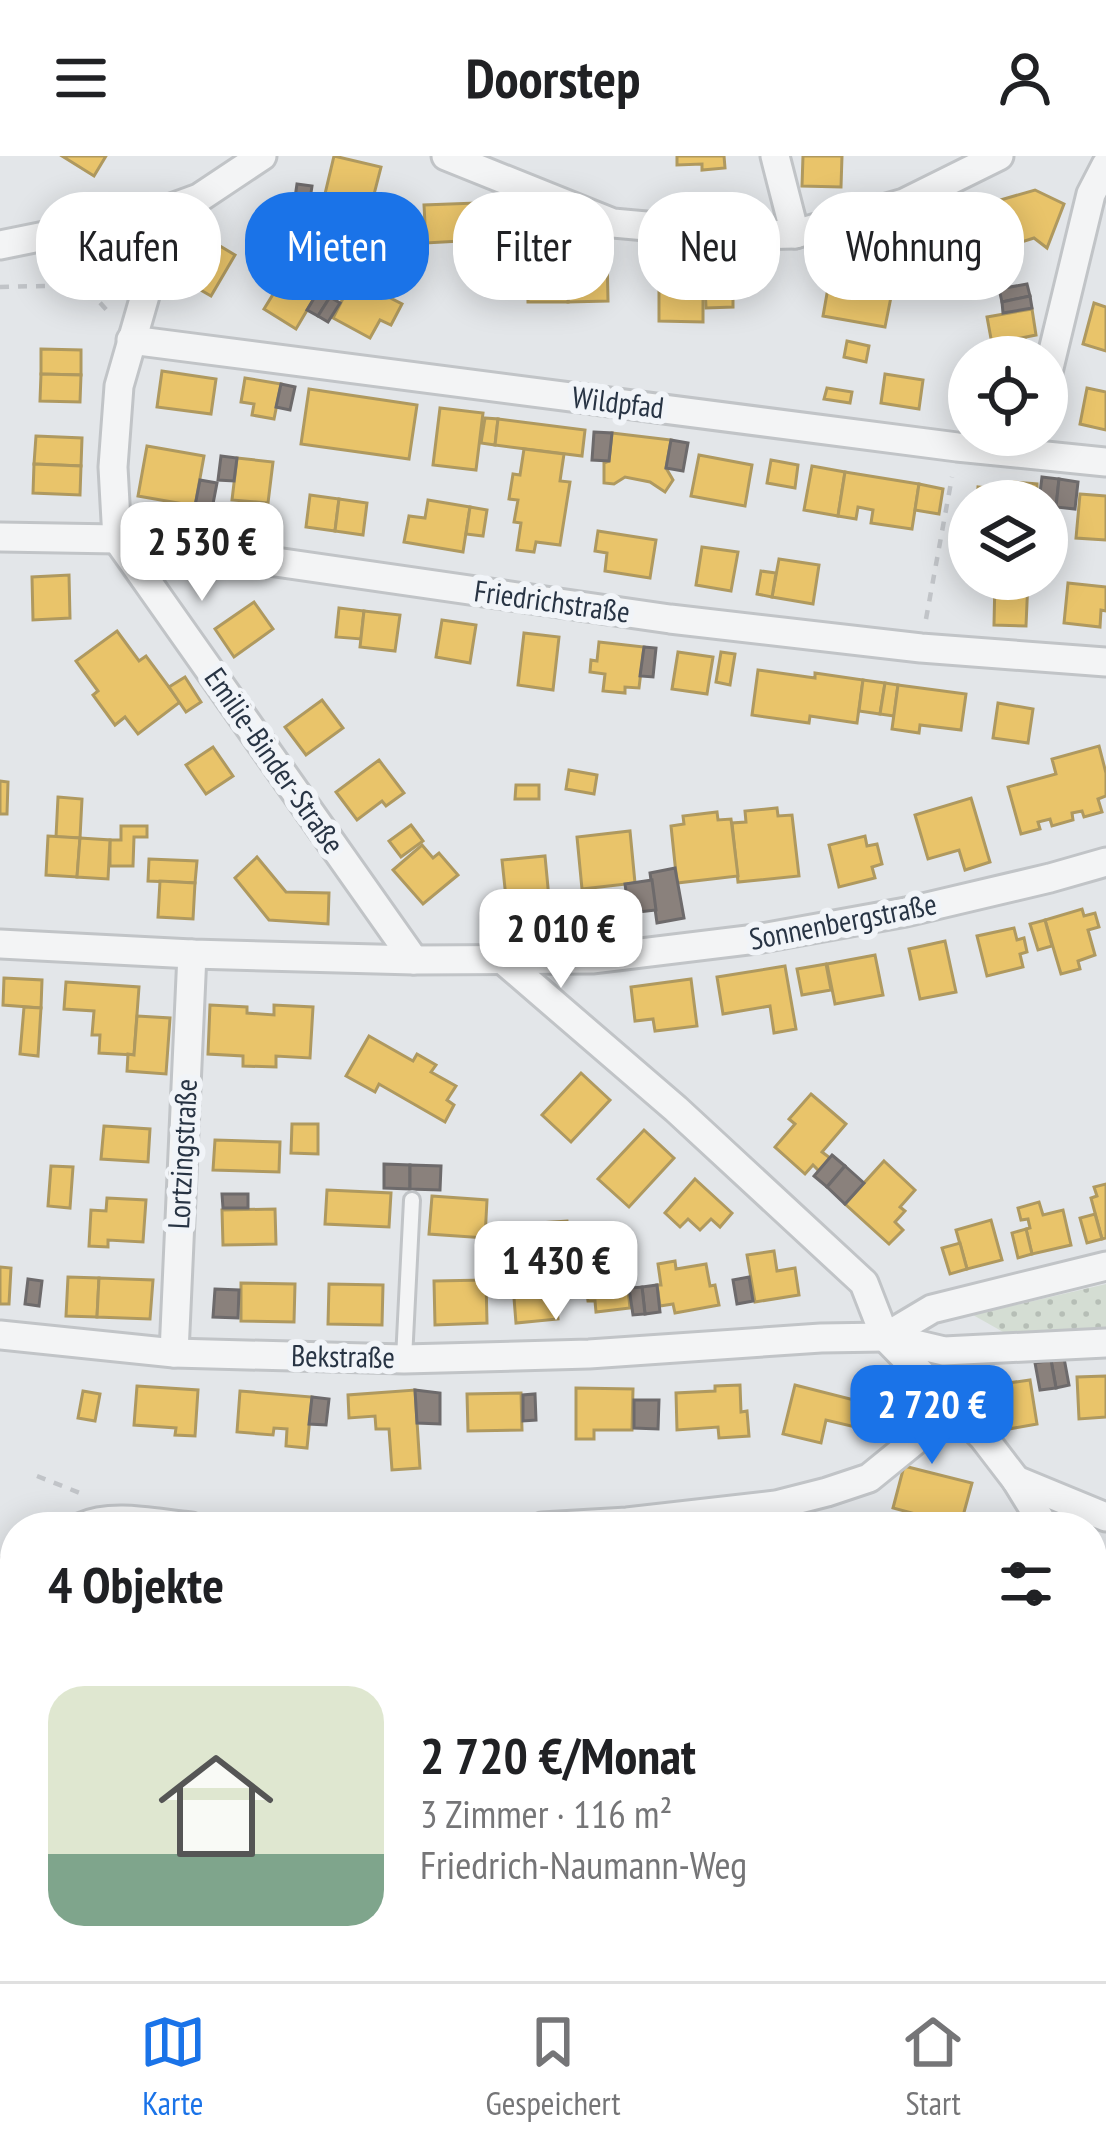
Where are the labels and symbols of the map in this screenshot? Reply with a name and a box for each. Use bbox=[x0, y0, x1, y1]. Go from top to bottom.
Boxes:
street label: Wildpfad bbox=[570, 377, 666, 426]
pin: 2 530 € bbox=[91, 502, 313, 604]
street label: Friedrichstraße bbox=[472, 570, 633, 631]
street label: Emilie-Binder-Straße bbox=[197, 660, 354, 861]
street label: Sonnenbergstraße bbox=[746, 883, 940, 958]
pin: 2 010 € bbox=[450, 889, 672, 991]
street label: Lortzingstraße bbox=[158, 1078, 205, 1230]
pin: 1 430 € bbox=[445, 1221, 667, 1323]
street label: Bekstraße bbox=[291, 1335, 395, 1376]
pin: 2 720 € bbox=[821, 1365, 1043, 1467]

